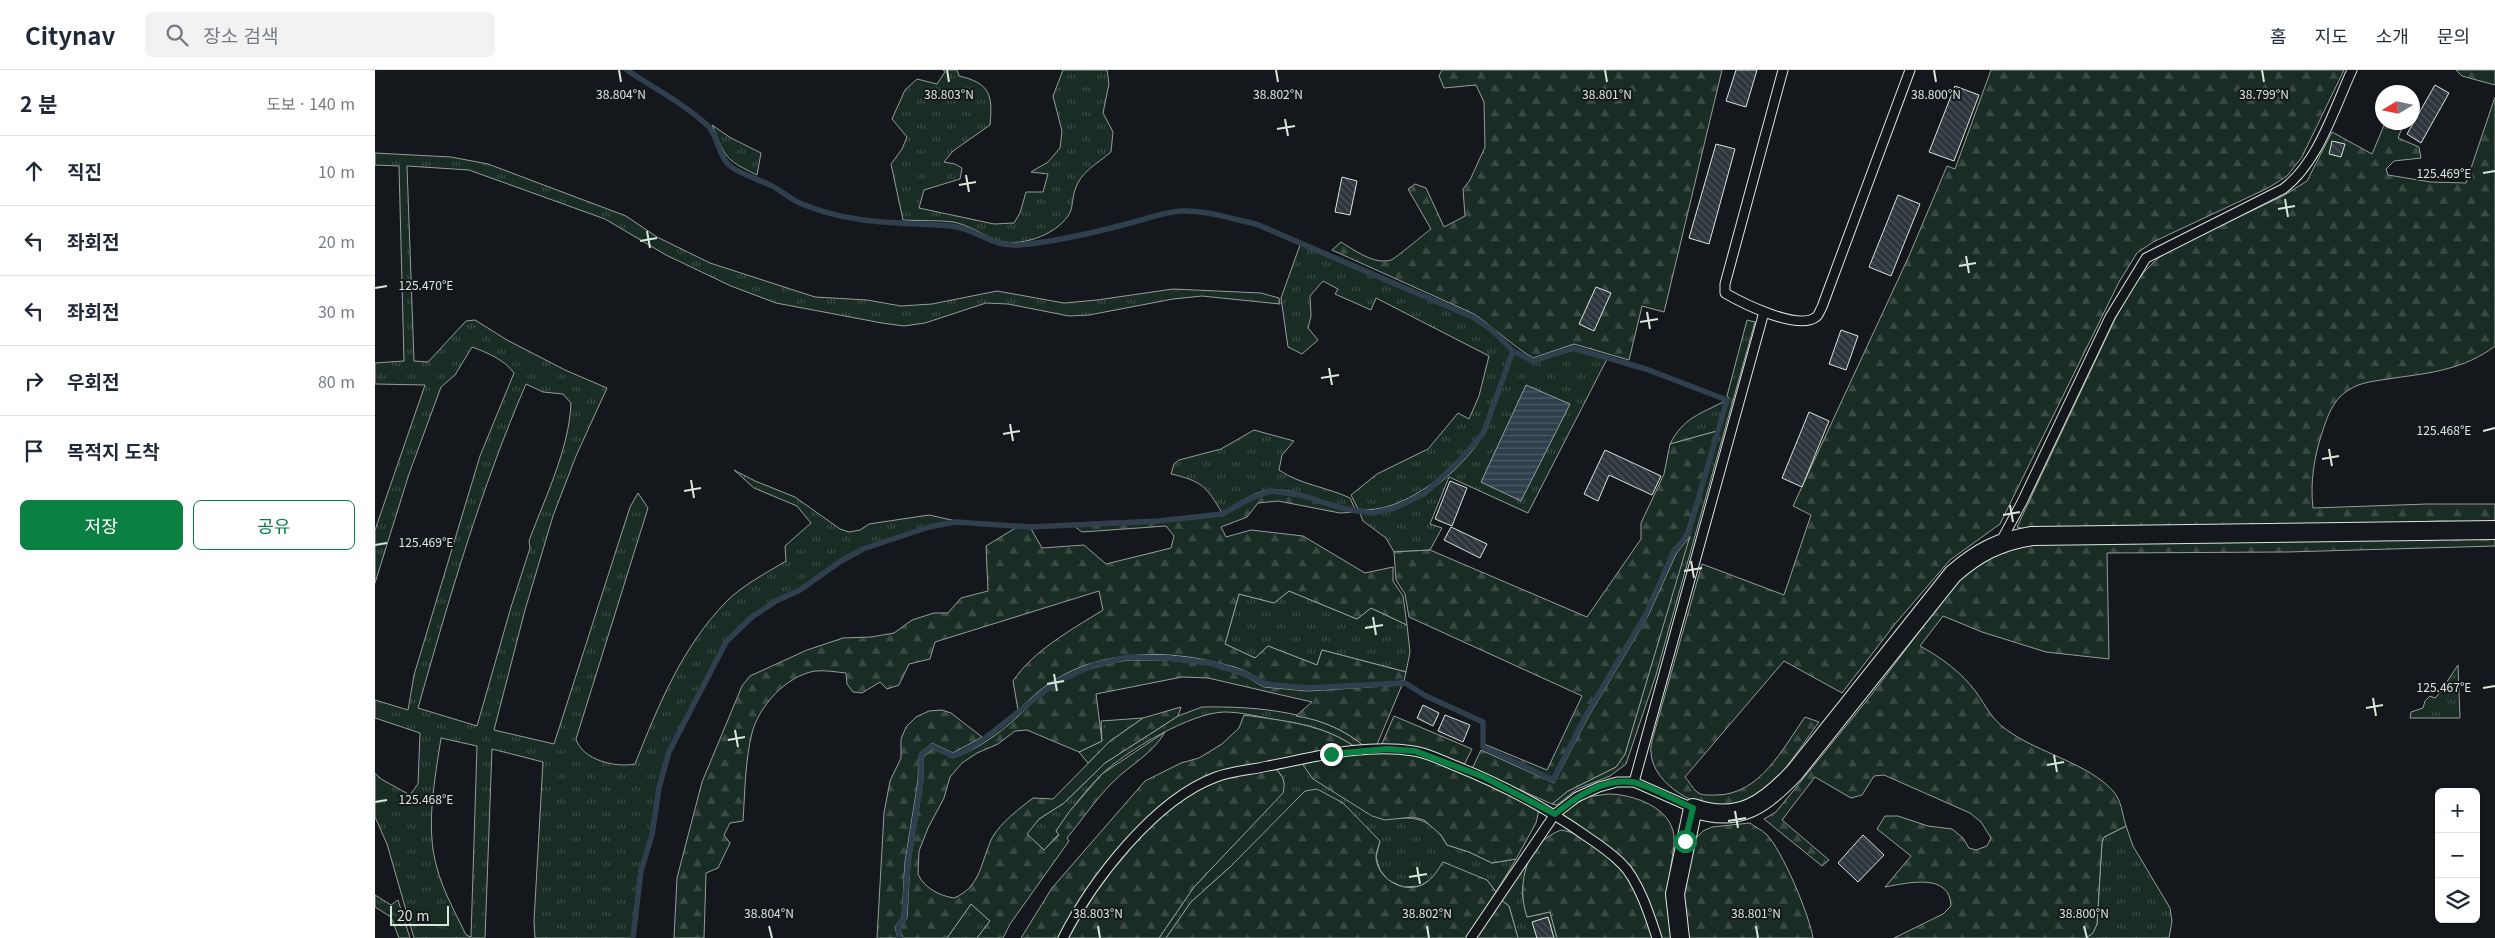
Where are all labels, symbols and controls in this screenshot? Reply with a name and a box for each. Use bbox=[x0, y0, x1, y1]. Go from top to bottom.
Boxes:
search box bbox=[145, 12, 495, 57]
text: Citynav bbox=[25, 17, 115, 52]
icon: search bbox=[163, 21, 191, 49]
text: 장소 검색 bbox=[203, 21, 279, 48]
text: 홈 bbox=[2270, 22, 2287, 48]
text: 지도 bbox=[2315, 22, 2348, 48]
text: 소개 bbox=[2376, 22, 2409, 48]
text: 문의 bbox=[2437, 22, 2470, 48]
text: 38.804°N bbox=[596, 85, 646, 102]
text: 38.803°N bbox=[924, 85, 974, 102]
text: 38.802°N bbox=[1253, 85, 1303, 102]
text: 38.801°N bbox=[1582, 85, 1632, 102]
text: 38.800°N bbox=[1911, 85, 1961, 102]
text: 38.799°N bbox=[2239, 85, 2289, 102]
north arrow bbox=[2375, 85, 2420, 130]
text: 2 분 bbox=[20, 88, 58, 118]
text: 도보 · 140 m bbox=[266, 91, 355, 115]
icon: ahead bbox=[20, 157, 48, 185]
text: 직진 bbox=[67, 157, 102, 184]
text: 10 m bbox=[318, 159, 355, 183]
text: 125.469°E bbox=[2417, 164, 2471, 181]
icon: left bbox=[20, 227, 48, 255]
text: 좌회전 bbox=[67, 227, 119, 254]
text: 20 m bbox=[318, 229, 355, 253]
text: 125.470°E bbox=[399, 276, 453, 293]
icon: left bbox=[20, 297, 48, 325]
text: 좌회전 bbox=[67, 297, 119, 324]
text: 30 m bbox=[318, 299, 355, 323]
icon: right bbox=[20, 367, 48, 395]
text: 우회전 bbox=[67, 367, 119, 394]
text: 80 m bbox=[318, 369, 355, 393]
text: 125.468°E bbox=[2417, 421, 2471, 438]
icon: arrive bbox=[20, 437, 48, 465]
text: 목적지 도착 bbox=[67, 437, 160, 464]
button: 저장 bbox=[20, 500, 183, 550]
button: 공유 bbox=[193, 500, 355, 550]
text: 125.469°E bbox=[399, 533, 453, 550]
text: 125.467°E bbox=[2417, 678, 2471, 695]
route end bbox=[1320, 743, 1343, 766]
map controls bbox=[2435, 788, 2480, 923]
button: + bbox=[2435, 788, 2480, 833]
text: 125.468°E bbox=[399, 790, 453, 807]
route start bbox=[1674, 830, 1697, 853]
button: − bbox=[2435, 833, 2480, 878]
button: layers bbox=[2435, 878, 2480, 923]
scale bar bbox=[390, 903, 449, 926]
text: 38.804°N bbox=[744, 904, 794, 921]
text: 38.803°N bbox=[1073, 904, 1123, 921]
text: 38.802°N bbox=[1402, 904, 1452, 921]
text: 38.801°N bbox=[1731, 904, 1781, 921]
text: 38.800°N bbox=[2059, 904, 2109, 921]
text: 20 m bbox=[397, 905, 429, 925]

